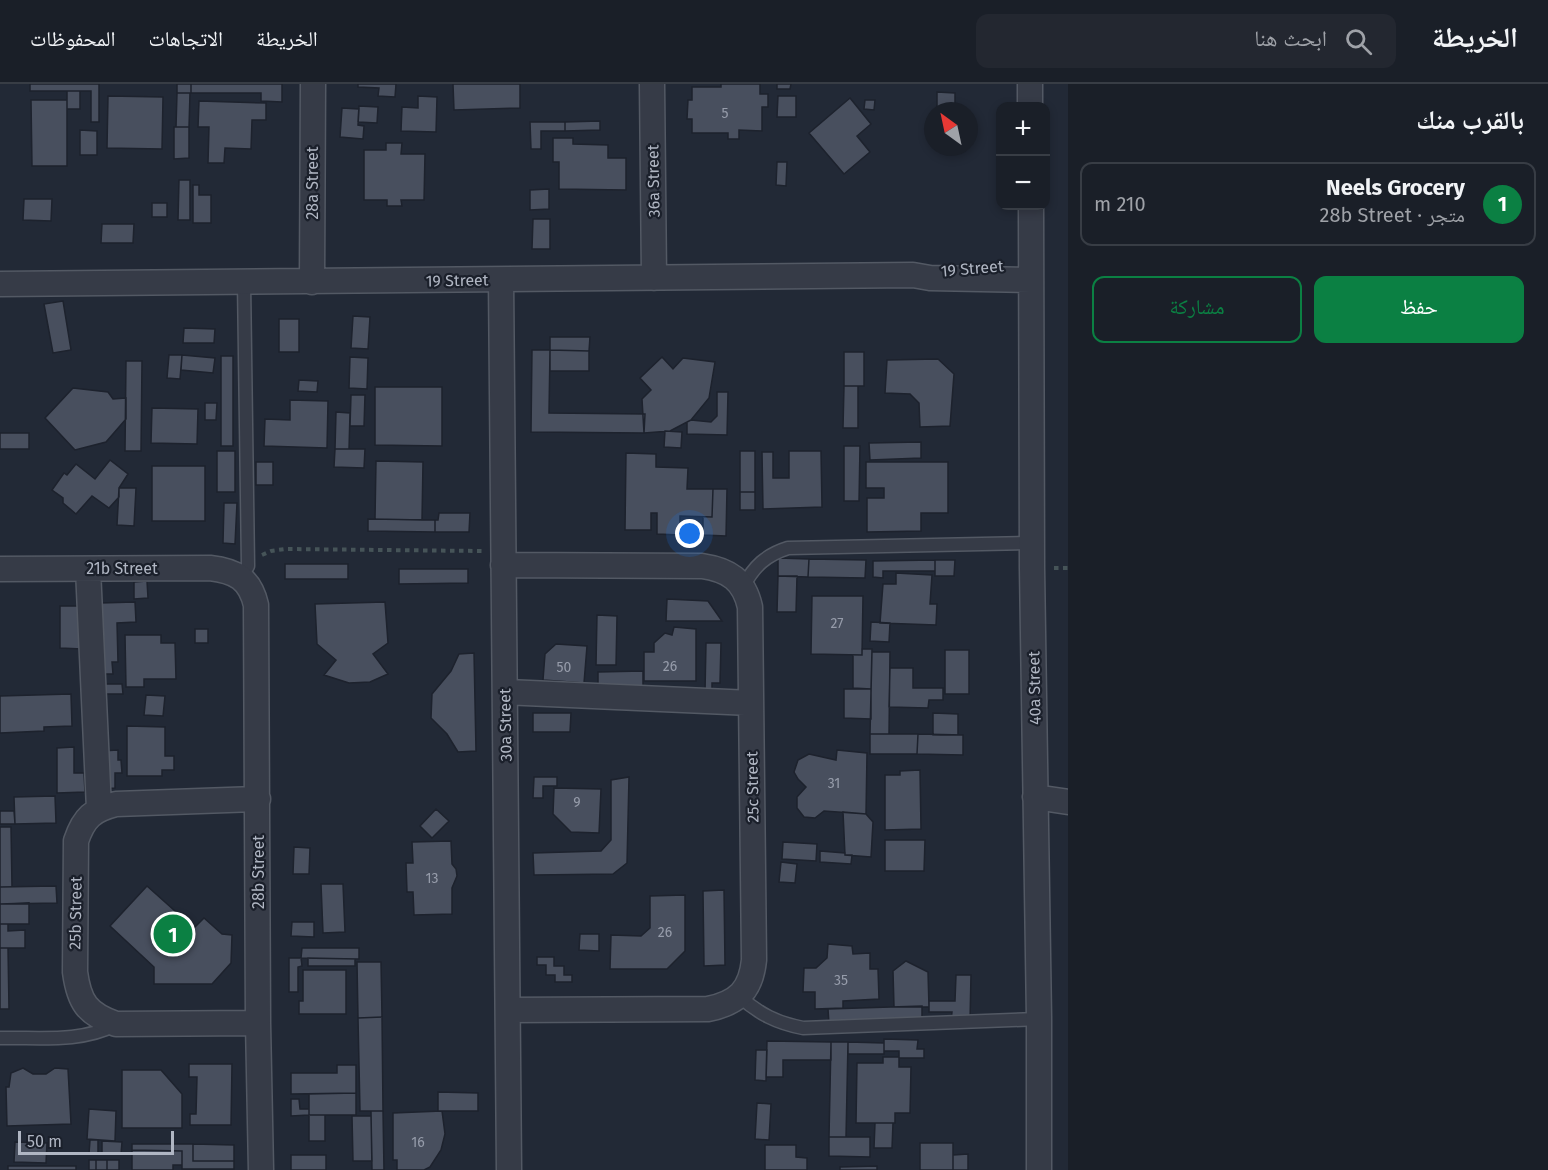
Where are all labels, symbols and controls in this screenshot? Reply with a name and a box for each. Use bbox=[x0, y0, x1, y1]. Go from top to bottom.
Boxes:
search box bbox=[976, 14, 1396, 68]
text: الخريطة bbox=[1432, 21, 1518, 54]
text: ابحث هنا bbox=[1254, 25, 1327, 52]
icon: search bbox=[1342, 25, 1375, 58]
text: المحفوظات bbox=[30, 26, 115, 52]
text: الاتجاهات bbox=[148, 26, 223, 52]
text: الخريطة bbox=[256, 26, 318, 52]
north arrow bbox=[924, 102, 978, 156]
map controls bbox=[996, 102, 1050, 210]
button: + bbox=[996, 102, 1050, 156]
house number: 5 bbox=[721, 105, 729, 122]
text: بالقرب منك bbox=[1416, 105, 1524, 136]
street label: 36a Street bbox=[643, 144, 664, 218]
street label: 28a Street bbox=[303, 146, 322, 220]
button: − bbox=[996, 156, 1050, 210]
text: Neels Grocery bbox=[1326, 174, 1465, 201]
text: 210 m bbox=[1094, 192, 1146, 216]
text: 1 bbox=[1498, 192, 1507, 216]
text: متجر · 28b Street bbox=[1320, 203, 1465, 227]
street label: 19 Street bbox=[940, 256, 1004, 281]
street label: 19 Street bbox=[425, 270, 489, 291]
button: مشاركة bbox=[1092, 276, 1302, 343]
button: حفظ bbox=[1314, 276, 1524, 343]
your location bbox=[675, 519, 704, 548]
street label: 21b Street bbox=[86, 559, 158, 578]
house number: 27 bbox=[830, 615, 844, 632]
street label: 40a Street bbox=[1024, 651, 1045, 725]
house number: 26 bbox=[663, 658, 677, 675]
house number: 50 bbox=[557, 659, 572, 676]
street label: 30a Street bbox=[495, 688, 516, 762]
street label: 25c Street bbox=[742, 751, 763, 823]
house number: 31 bbox=[828, 775, 840, 792]
house number: 9 bbox=[573, 794, 581, 811]
street label: 28b Street bbox=[249, 835, 268, 909]
house number: 13 bbox=[425, 870, 439, 887]
street label: 25b Street bbox=[65, 876, 86, 950]
pin: 1 bbox=[154, 912, 192, 956]
house number: 26 bbox=[658, 924, 672, 941]
house number: 35 bbox=[834, 972, 848, 989]
scale bar bbox=[18, 1128, 174, 1156]
text: 50 m bbox=[27, 1132, 62, 1151]
house number: 16 bbox=[411, 1134, 425, 1151]

